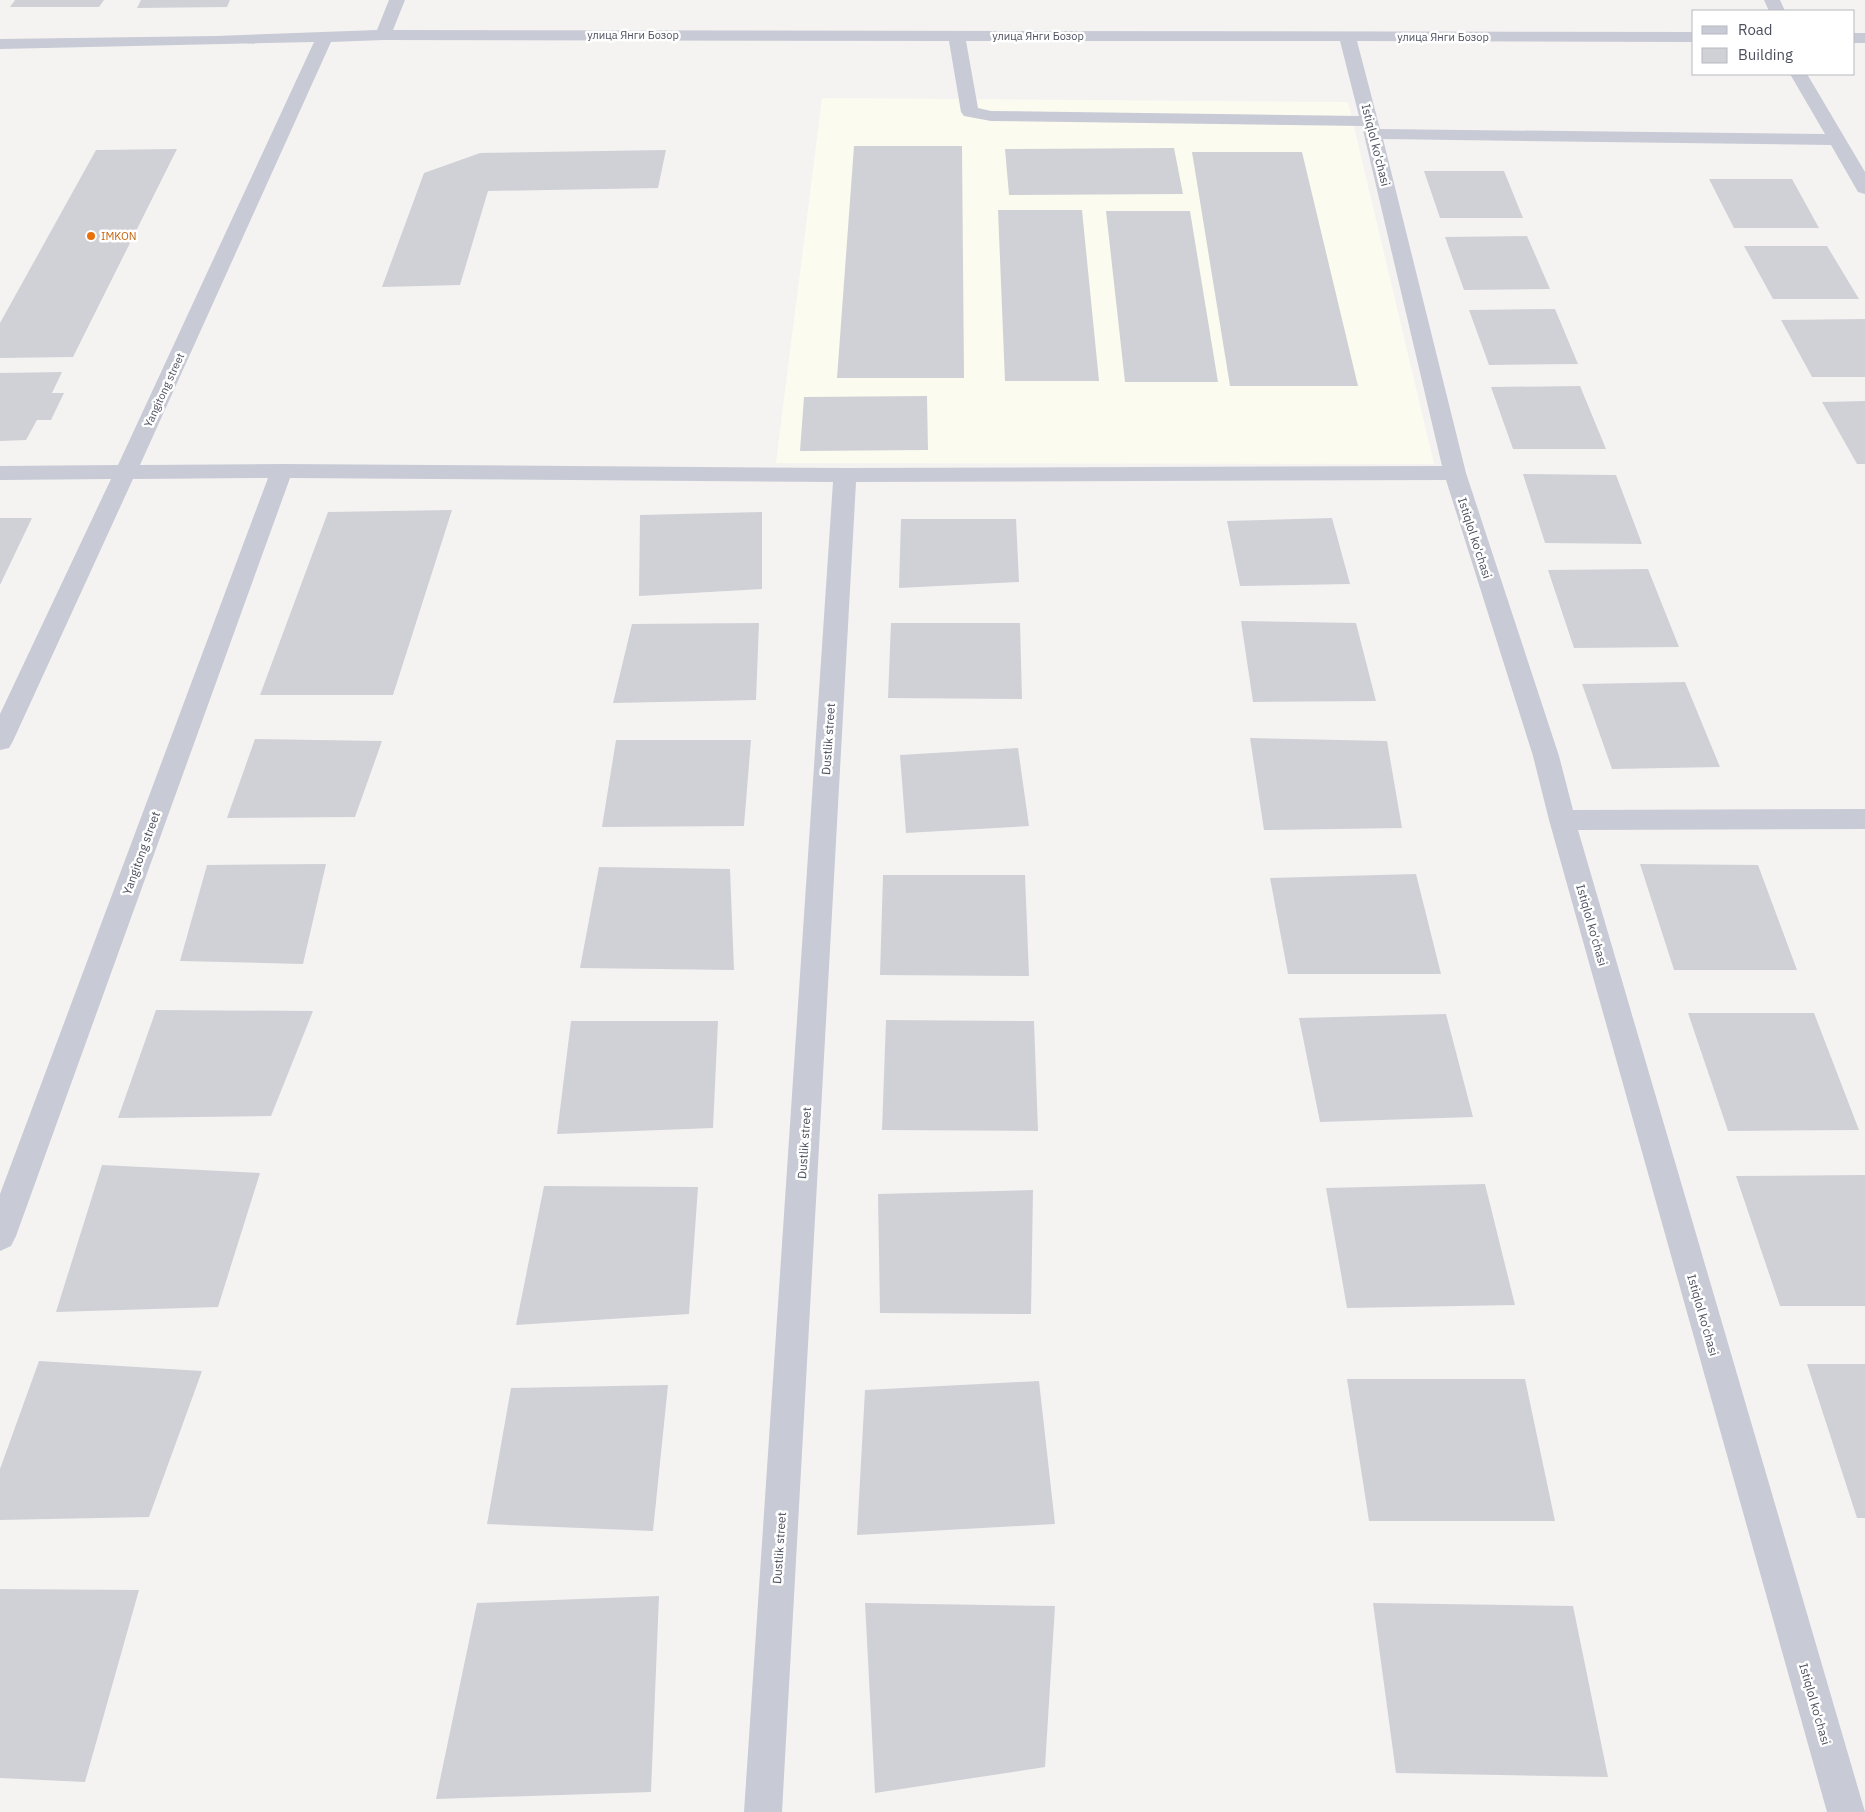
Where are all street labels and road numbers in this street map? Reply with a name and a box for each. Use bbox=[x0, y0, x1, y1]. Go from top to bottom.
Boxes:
street label: улица Янги Бозор bbox=[587, 28, 679, 42]
street label: улица Янги Бозор bbox=[992, 29, 1084, 43]
street label: улица Янги Бозор bbox=[1397, 30, 1489, 44]
street label: Istiqlol ko'chasi bbox=[1359, 102, 1393, 188]
street label: Yangitong street bbox=[141, 351, 187, 429]
street label: Istiqlol ko'chasi bbox=[1455, 496, 1495, 580]
street label: Dustlik street bbox=[818, 703, 838, 775]
street label: Yangitong street bbox=[119, 809, 163, 897]
street label: Istiqlol ko'chasi bbox=[1573, 882, 1611, 968]
street label: Dustlik street bbox=[794, 1107, 814, 1179]
street label: Istiqlol ko'chasi bbox=[1684, 1272, 1722, 1358]
street label: Dustlik street bbox=[769, 1512, 789, 1584]
street label: Istiqlol ko'chasi bbox=[1796, 1661, 1834, 1747]

